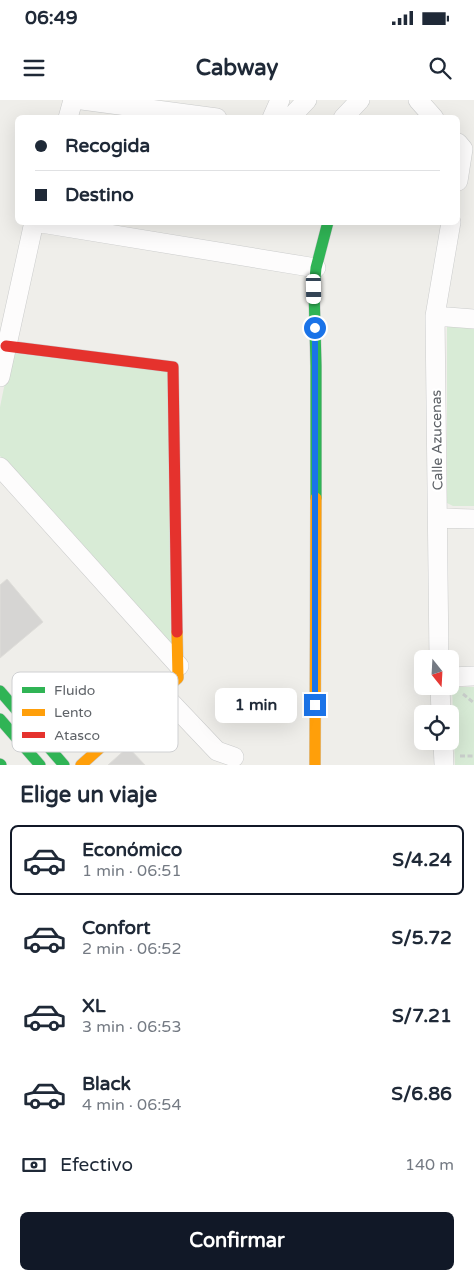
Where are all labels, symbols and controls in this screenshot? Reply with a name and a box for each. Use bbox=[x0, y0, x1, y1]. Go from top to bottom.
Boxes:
text: 06:49 bbox=[25, 7, 78, 29]
icon: menu bbox=[20, 54, 48, 82]
icon: search bbox=[426, 54, 454, 82]
text: Cabway bbox=[196, 55, 278, 81]
text: Recogida bbox=[65, 135, 150, 157]
text: Destino bbox=[65, 184, 134, 206]
car bbox=[306, 274, 321, 304]
route start bbox=[304, 317, 326, 339]
street label: Calle Azucenas bbox=[428, 389, 446, 490]
north arrow bbox=[414, 650, 459, 695]
map controls bbox=[414, 650, 459, 750]
legend bbox=[12, 672, 178, 752]
text: Fluido bbox=[54, 682, 95, 699]
callout: 1 min bbox=[215, 688, 298, 722]
route end bbox=[304, 694, 326, 716]
text: 1 min bbox=[235, 695, 277, 715]
text: Lento bbox=[54, 704, 92, 721]
button: locate bbox=[414, 705, 459, 750]
text: Atasco bbox=[54, 727, 100, 744]
text: Elige un viaje bbox=[20, 782, 157, 808]
icon: car bbox=[22, 838, 67, 883]
text: Económico bbox=[82, 839, 182, 861]
text: S/4.24 bbox=[392, 849, 452, 871]
text: 1 min · 06:51 bbox=[82, 861, 181, 881]
icon: car bbox=[22, 916, 67, 961]
text: Confort bbox=[82, 917, 151, 939]
text: S/5.72 bbox=[392, 927, 452, 949]
text: 2 min · 06:52 bbox=[82, 939, 181, 959]
icon: car bbox=[22, 994, 67, 1039]
text: XL bbox=[82, 995, 106, 1017]
text: S/7.21 bbox=[392, 1005, 452, 1027]
text: 3 min · 06:53 bbox=[82, 1017, 181, 1037]
icon: car bbox=[22, 1072, 67, 1117]
text: Black bbox=[82, 1073, 131, 1095]
text: S/6.86 bbox=[391, 1083, 452, 1105]
text: 4 min · 06:54 bbox=[82, 1095, 181, 1115]
icon: cash bbox=[20, 1151, 48, 1179]
text: Efectivo bbox=[60, 1154, 133, 1176]
text: 140 m bbox=[405, 1155, 454, 1175]
button: Confirmar bbox=[20, 1212, 454, 1270]

